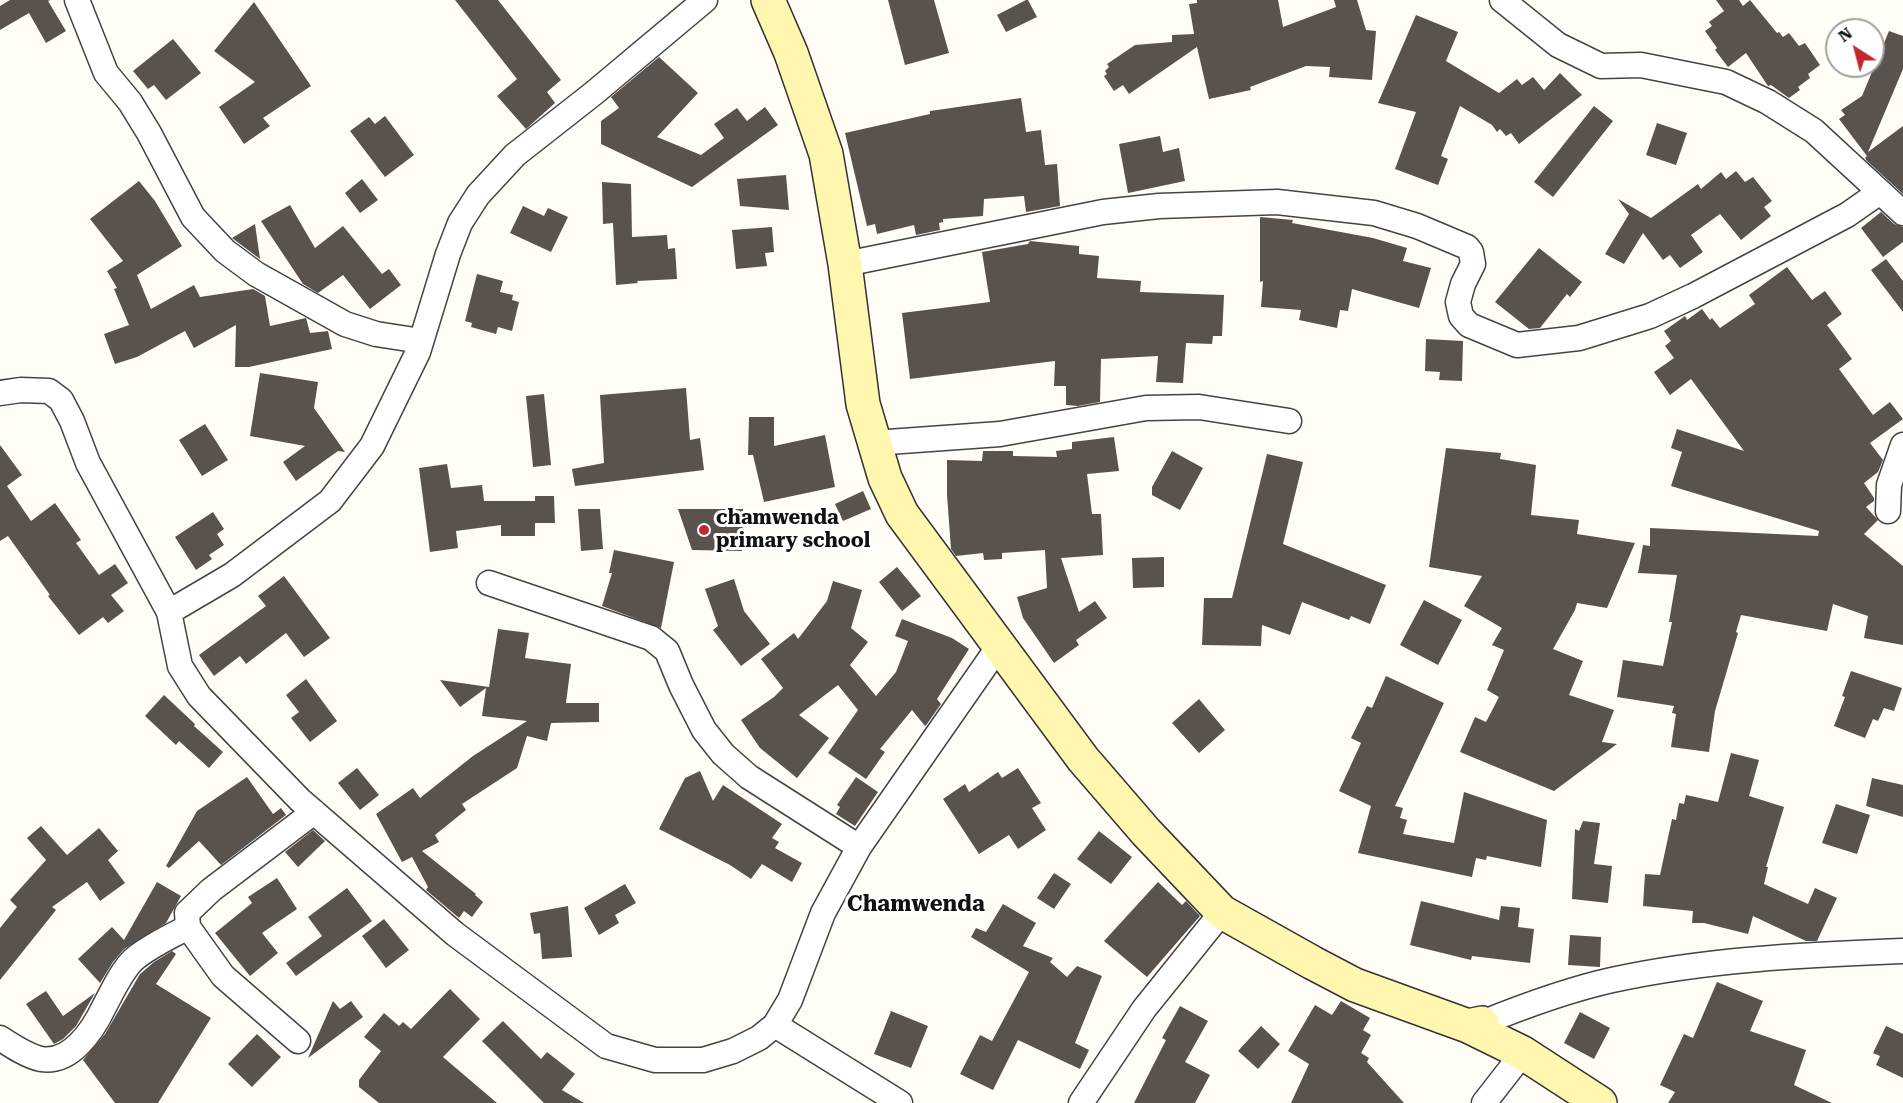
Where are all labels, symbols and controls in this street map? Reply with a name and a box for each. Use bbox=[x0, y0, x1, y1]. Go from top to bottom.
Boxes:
north arrow bbox=[1825, 18, 1885, 78]
text: N bbox=[1835, 23, 1856, 46]
place label: chamwenda primary school bbox=[716, 506, 870, 553]
marker: chamwenda primary school bbox=[697, 523, 711, 537]
district label: Chamwenda bbox=[847, 892, 985, 918]

